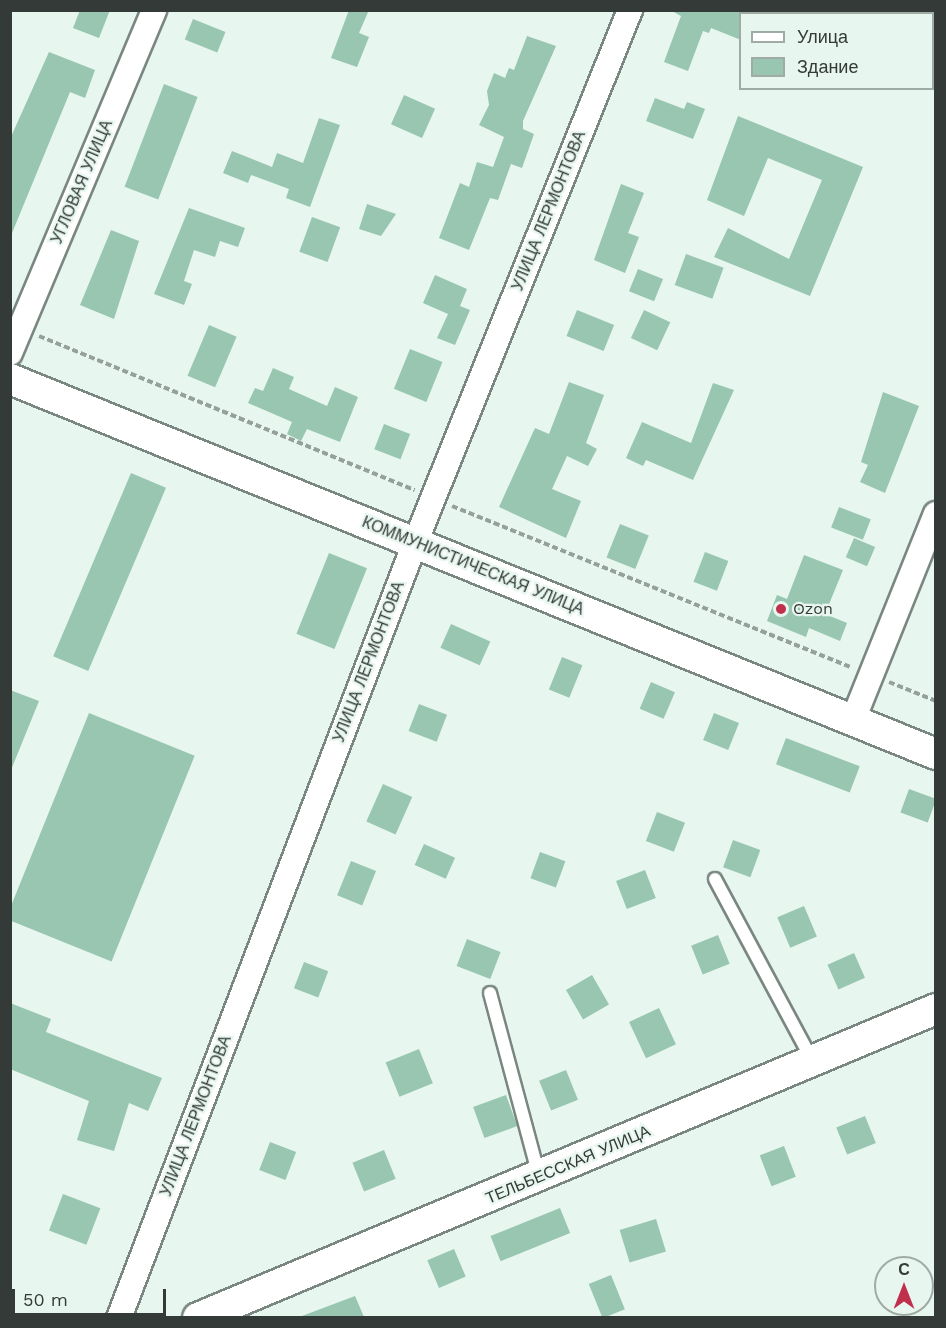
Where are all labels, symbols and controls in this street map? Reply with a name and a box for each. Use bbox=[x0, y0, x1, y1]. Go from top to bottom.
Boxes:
legend bbox=[739, 12, 934, 90]
text: Улица bbox=[797, 26, 848, 47]
text: Здание bbox=[797, 56, 858, 77]
street label: УГЛОВАЯ УЛИЦА bbox=[47, 117, 117, 247]
street label: УЛИЦА ЛЕРМОНТОВА bbox=[508, 128, 590, 294]
street label: КОММУНИСТИЧЕСКАЯ УЛИЦА bbox=[359, 513, 587, 619]
street label: УЛИЦА ЛЕРМОНТОВА bbox=[329, 579, 409, 745]
place label: Ozon bbox=[793, 599, 833, 619]
marker: Ozon bbox=[774, 602, 788, 616]
street label: УЛИЦА ЛЕРМОНТОВА bbox=[156, 1033, 236, 1199]
street label: ТЕЛЬБЕССКАЯ УЛИЦА bbox=[483, 1122, 653, 1208]
north arrow bbox=[874, 1256, 934, 1316]
text: С bbox=[898, 1260, 910, 1279]
scale bar bbox=[15, 1277, 170, 1315]
text: 50 m bbox=[23, 1289, 68, 1310]

